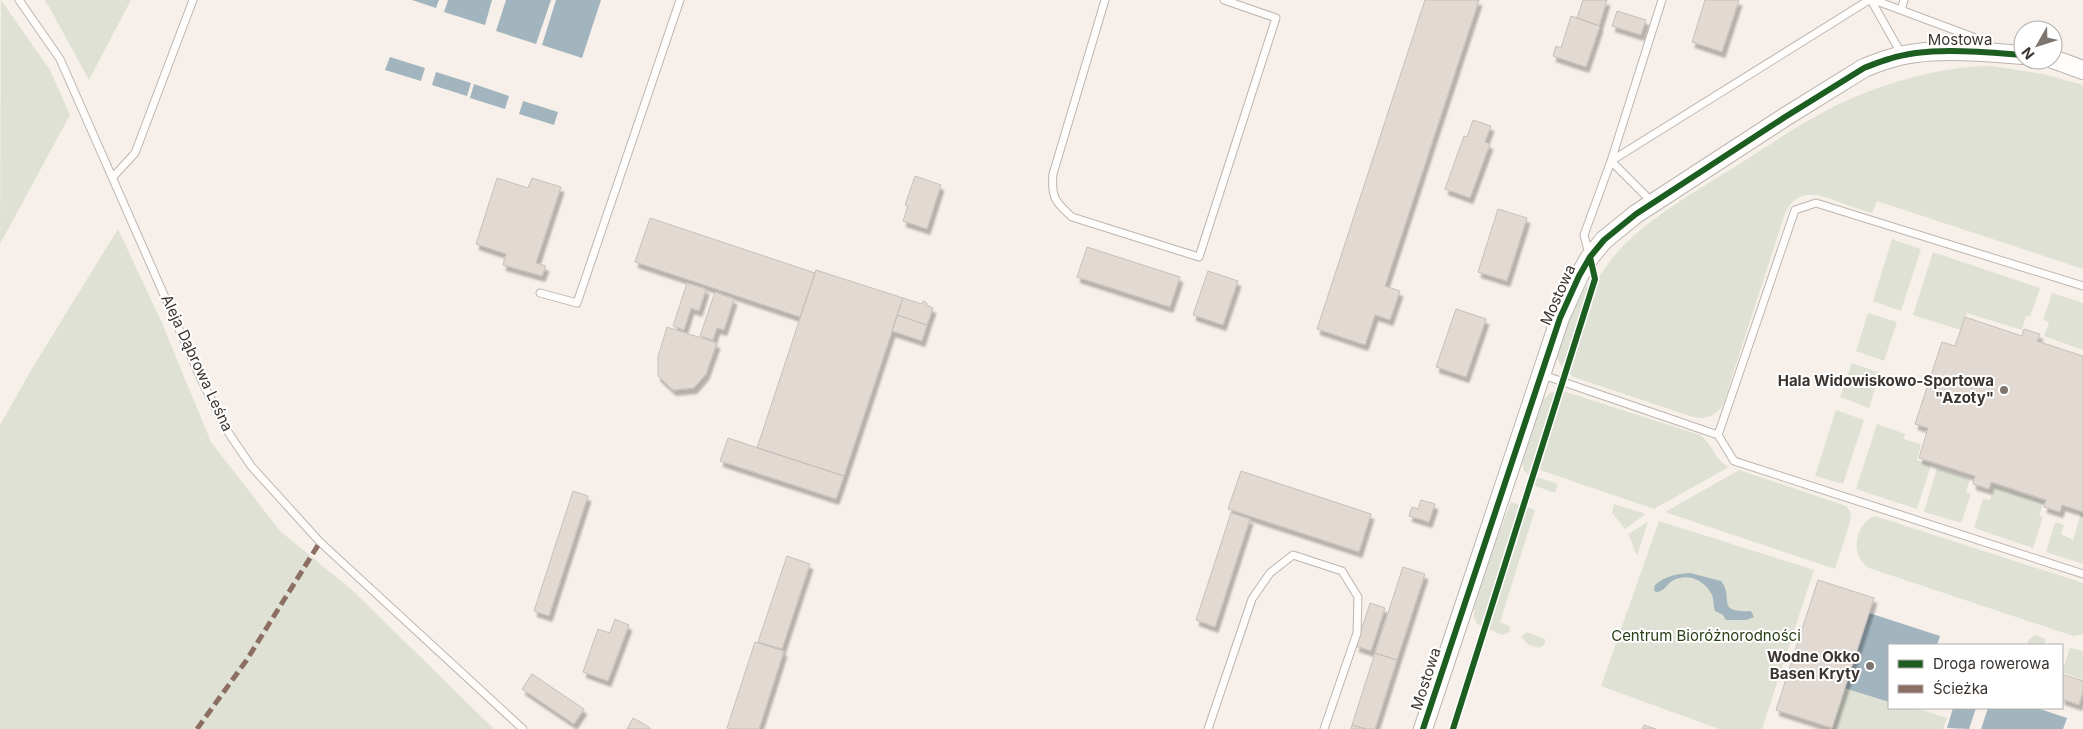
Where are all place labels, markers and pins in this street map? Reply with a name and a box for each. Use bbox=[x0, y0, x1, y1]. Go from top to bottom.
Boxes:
place label: Hala Widowiskowo-Sportowa "Azoty" bbox=[1778, 371, 1994, 407]
marker: Hala Widowiskowo-Sportowa "Azoty" bbox=[1998, 384, 2010, 396]
place label: Wodne Okko Basen Kryty bbox=[1767, 647, 1860, 683]
marker: Wodne Okko Basen Kryty bbox=[1864, 660, 1876, 672]

